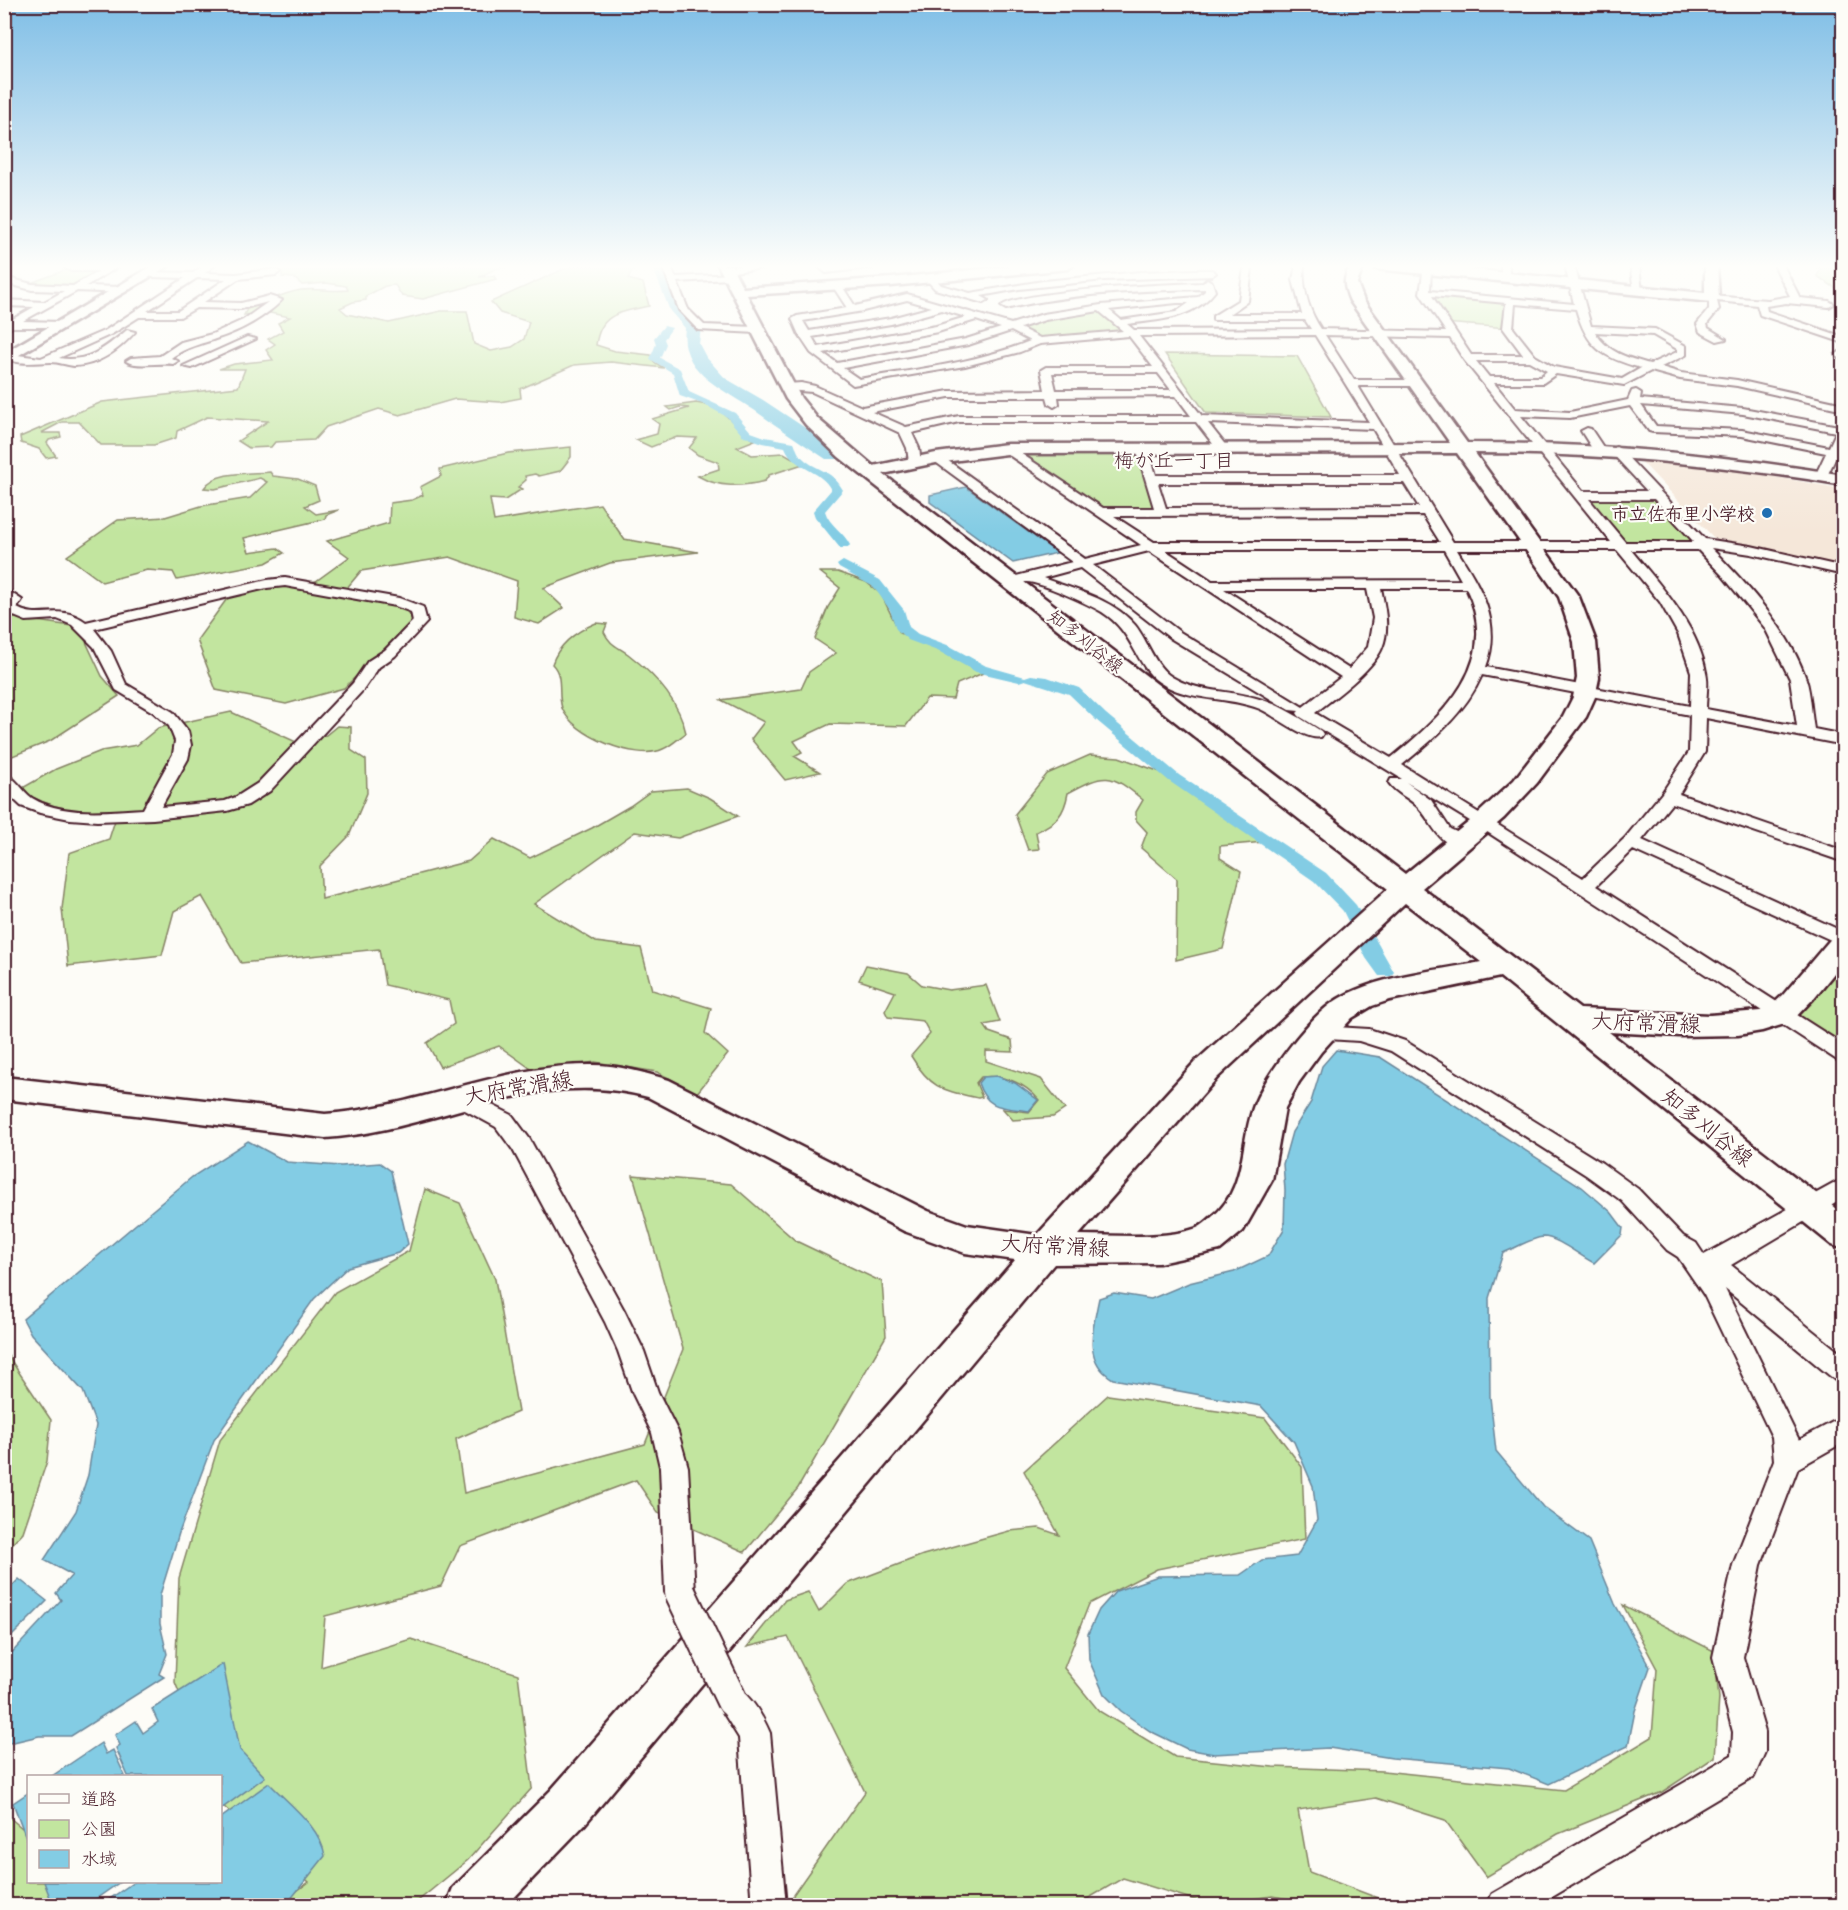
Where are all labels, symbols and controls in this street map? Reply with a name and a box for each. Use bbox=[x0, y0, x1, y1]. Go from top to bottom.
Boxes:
district label: 梅が丘一丁目 bbox=[1114, 446, 1234, 473]
place label: 市立佐布里小学校 bbox=[1611, 501, 1755, 526]
marker: 市立佐布里小学校 bbox=[1760, 506, 1774, 520]
street label: 知多刈谷線 bbox=[1043, 603, 1129, 679]
street label: 大府常滑線 bbox=[1591, 1005, 1701, 1039]
street label: 大府常滑線 bbox=[461, 1063, 575, 1111]
street label: 知多刈谷線 bbox=[1656, 1081, 1760, 1173]
street label: 大府常滑線 bbox=[999, 1227, 1111, 1263]
legend bbox=[27, 1775, 222, 1883]
text: 道路 bbox=[81, 1786, 117, 1811]
text: 公園 bbox=[81, 1816, 117, 1841]
text: 水域 bbox=[81, 1846, 117, 1871]

